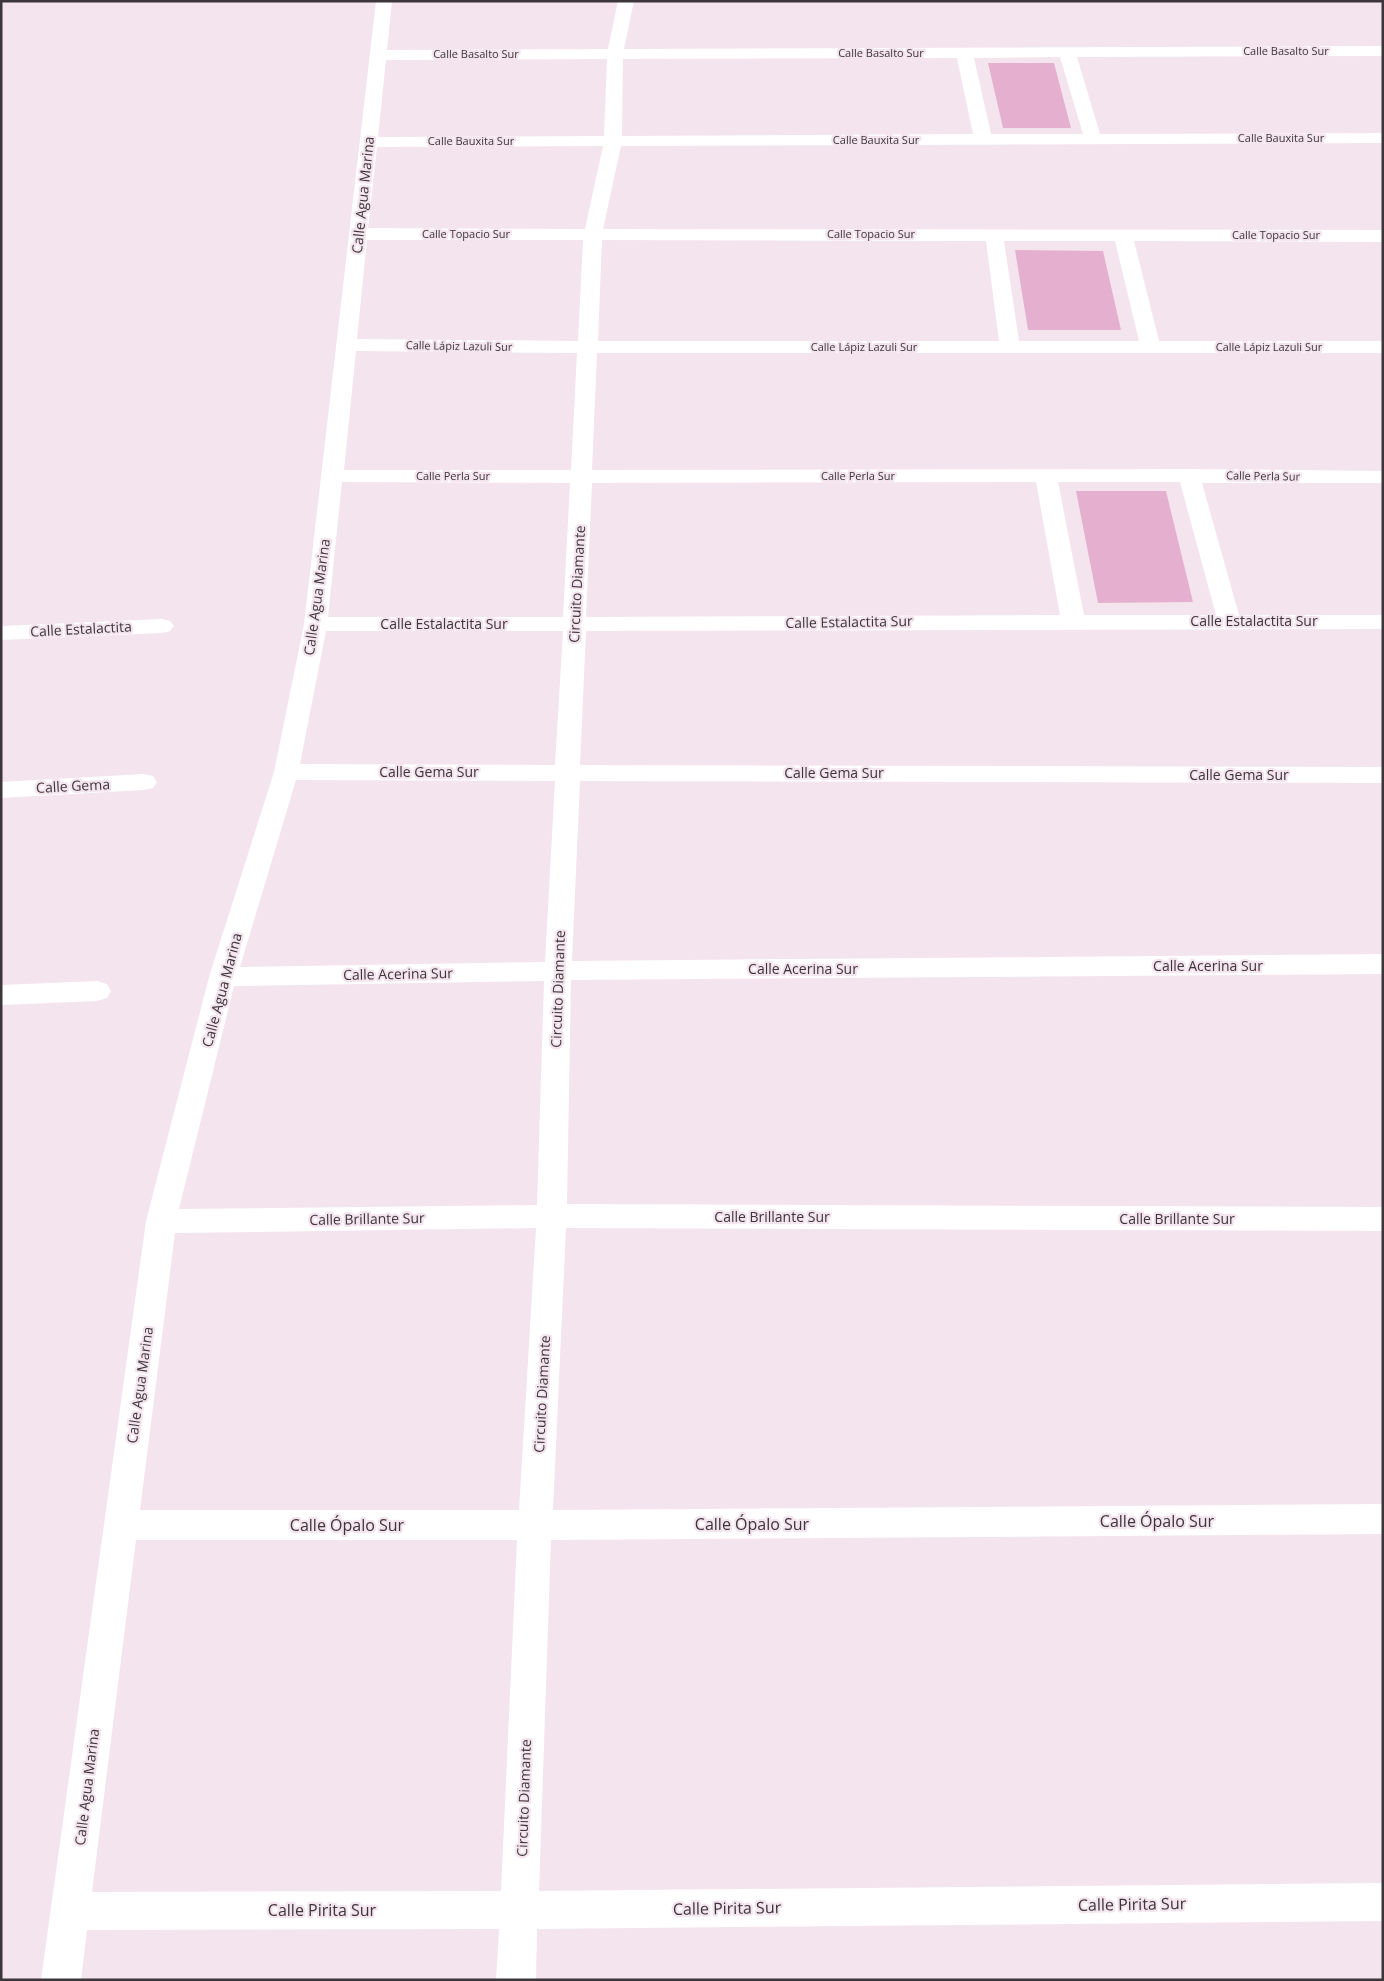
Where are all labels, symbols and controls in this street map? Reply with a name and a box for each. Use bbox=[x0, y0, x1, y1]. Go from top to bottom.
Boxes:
street label: Calle Basalto Sur bbox=[1243, 43, 1329, 58]
street label: Calle Basalto Sur bbox=[838, 45, 924, 60]
street label: Calle Basalto Sur bbox=[433, 46, 519, 61]
street label: Calle Bauxita Sur bbox=[1238, 130, 1325, 145]
street label: Calle Bauxita Sur bbox=[833, 132, 920, 147]
street label: Calle Bauxita Sur bbox=[428, 133, 515, 148]
street label: Calle Agua Marina bbox=[347, 135, 378, 254]
street label: Calle Topacio Sur bbox=[422, 226, 510, 241]
street label: Calle Topacio Sur bbox=[827, 226, 915, 241]
street label: Calle Topacio Sur bbox=[1232, 227, 1320, 242]
street label: Calle Lápiz Lazuli Sur bbox=[406, 337, 513, 354]
street label: Calle Lápiz Lazuli Sur bbox=[811, 339, 918, 354]
street label: Calle Lápiz Lazuli Sur bbox=[1216, 339, 1323, 354]
street label: Calle Perla Sur bbox=[1226, 467, 1301, 484]
street label: Calle Perla Sur bbox=[416, 468, 490, 483]
street label: Calle Perla Sur bbox=[821, 468, 895, 483]
street label: Circuito Diamante bbox=[564, 525, 589, 643]
street label: Calle Agua Marina bbox=[299, 537, 334, 656]
street label: Calle Estalactita Sur bbox=[785, 611, 913, 632]
street label: Calle Estalactita Sur bbox=[1190, 611, 1318, 630]
street label: Calle Estalactita Sur bbox=[380, 614, 508, 633]
street label: Calle Estalactita bbox=[30, 616, 132, 641]
street label: Calle Gema Sur bbox=[379, 762, 479, 781]
street label: Calle Gema Sur bbox=[784, 763, 884, 782]
street label: Calle Gema Sur bbox=[1189, 765, 1289, 784]
street label: Calle Gema bbox=[36, 774, 110, 797]
street label: Circuito Diamante bbox=[546, 930, 569, 1048]
street label: Calle Agua Marina bbox=[197, 931, 246, 1049]
street label: Calle Acerina Sur bbox=[1153, 956, 1263, 975]
street label: Calle Acerina Sur bbox=[748, 959, 858, 978]
street label: Calle Acerina Sur bbox=[343, 963, 453, 984]
street label: Calle Brillante Sur bbox=[714, 1207, 830, 1226]
street label: Calle Brillante Sur bbox=[309, 1208, 425, 1229]
street label: Calle Brillante Sur bbox=[1119, 1209, 1235, 1228]
street label: Calle Agua Marina bbox=[122, 1325, 157, 1444]
street label: Circuito Diamante bbox=[529, 1335, 554, 1453]
street label: Calle Ópalo Sur bbox=[1100, 1510, 1215, 1532]
street label: Calle Ópalo Sur bbox=[695, 1513, 810, 1535]
street label: Calle Ópalo Sur bbox=[290, 1514, 405, 1536]
street label: Calle Agua Marina bbox=[70, 1727, 103, 1846]
street label: Circuito Diamante bbox=[512, 1739, 535, 1857]
street label: Calle Pirita Sur bbox=[1078, 1892, 1187, 1916]
street label: Calle Pirita Sur bbox=[673, 1896, 782, 1920]
street label: Calle Pirita Sur bbox=[268, 1899, 377, 1921]

